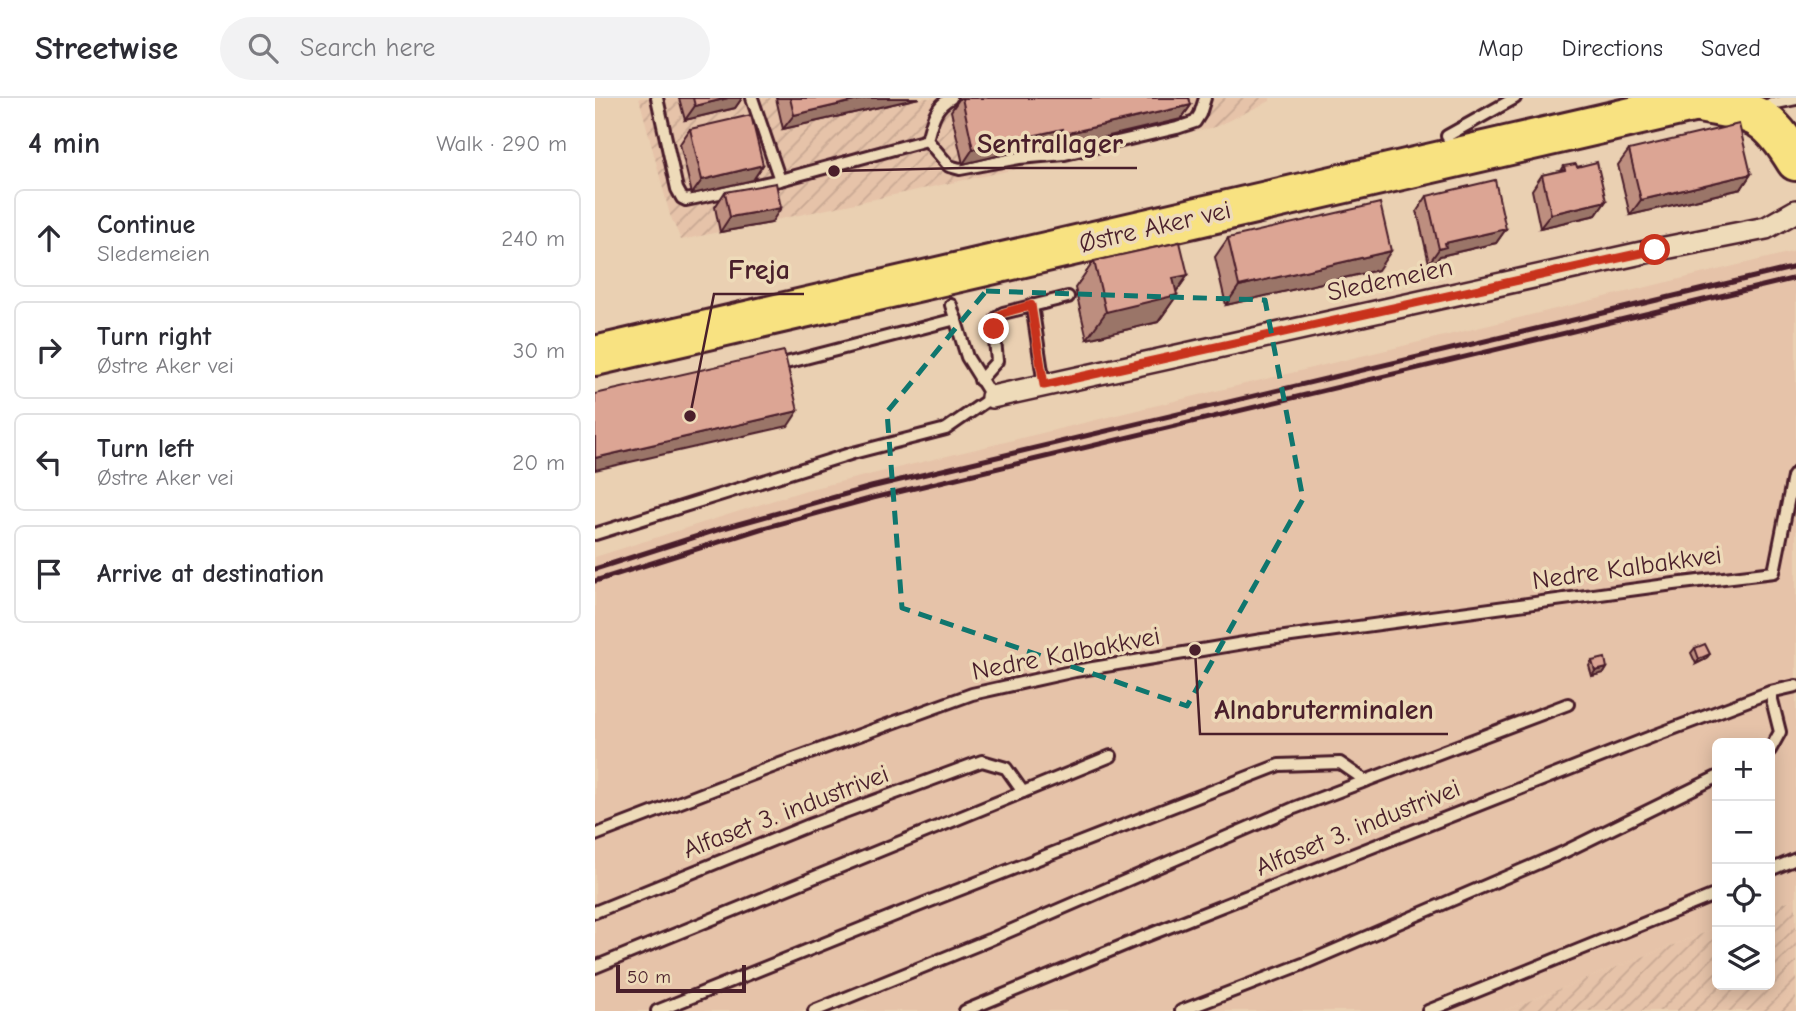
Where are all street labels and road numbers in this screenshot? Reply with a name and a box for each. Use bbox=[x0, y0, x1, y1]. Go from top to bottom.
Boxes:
street label: Østre Aker vei bbox=[1076, 195, 1234, 259]
street label: Sledemeien bbox=[1324, 252, 1456, 308]
street label: Nedre Kalbakkvei bbox=[1530, 540, 1724, 596]
street label: Nedre Kalbakkvei bbox=[969, 621, 1163, 687]
street label: Alfaset 3. industrivei bbox=[679, 759, 893, 865]
street label: Alfaset 3. industrivei bbox=[1251, 773, 1465, 883]

